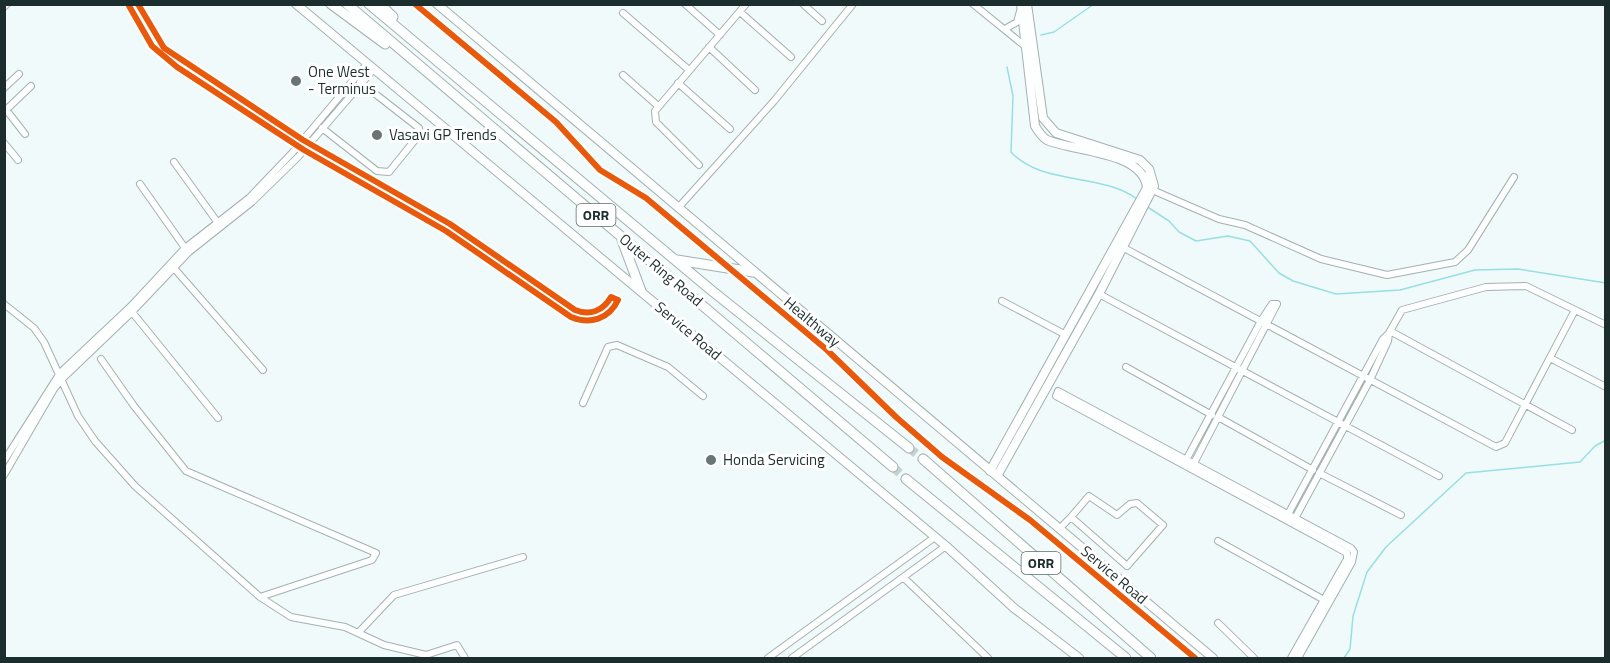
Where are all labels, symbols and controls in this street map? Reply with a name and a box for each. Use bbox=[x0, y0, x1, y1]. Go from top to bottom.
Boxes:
place label: One West - Terminus bbox=[308, 60, 376, 100]
marker: One West - Terminus bbox=[289, 74, 303, 88]
place label: Vasavi GP Trends bbox=[389, 123, 497, 146]
marker: Vasavi GP Trends bbox=[370, 128, 384, 142]
road number: ORR bbox=[576, 204, 616, 226]
street label: Outer Ring Road bbox=[614, 228, 708, 312]
street label: Healthway bbox=[779, 291, 846, 352]
street label: Service Road bbox=[650, 296, 727, 366]
place label: Honda Servicing bbox=[723, 448, 825, 471]
marker: Honda Servicing bbox=[704, 453, 718, 467]
street label: Service Road bbox=[1076, 540, 1153, 610]
road number: ORR bbox=[1022, 552, 1060, 574]

